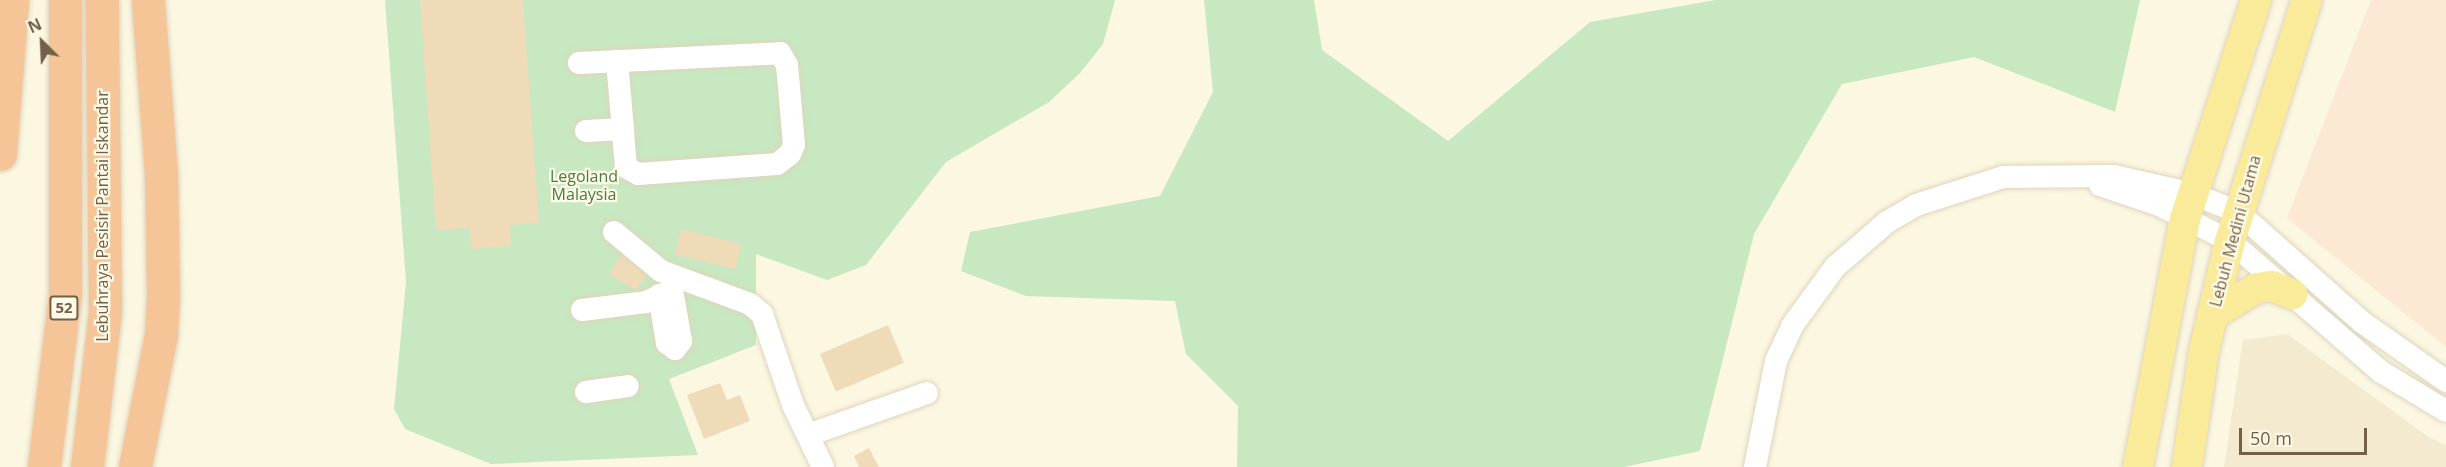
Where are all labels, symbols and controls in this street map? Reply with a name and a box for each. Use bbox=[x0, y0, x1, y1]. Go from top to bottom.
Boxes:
north arrow bbox=[12, 12, 72, 72]
text: N bbox=[24, 13, 45, 38]
street label: Lebuhraya Pesisir Pantai Iskandar bbox=[92, 90, 112, 342]
street label: Lebuh Medini Utama bbox=[2206, 153, 2264, 309]
park label: Legoland Malaysia bbox=[550, 166, 618, 204]
road number: 52 bbox=[49, 296, 79, 320]
scale bar bbox=[2242, 416, 2370, 454]
text: 50 m bbox=[2250, 426, 2292, 450]

